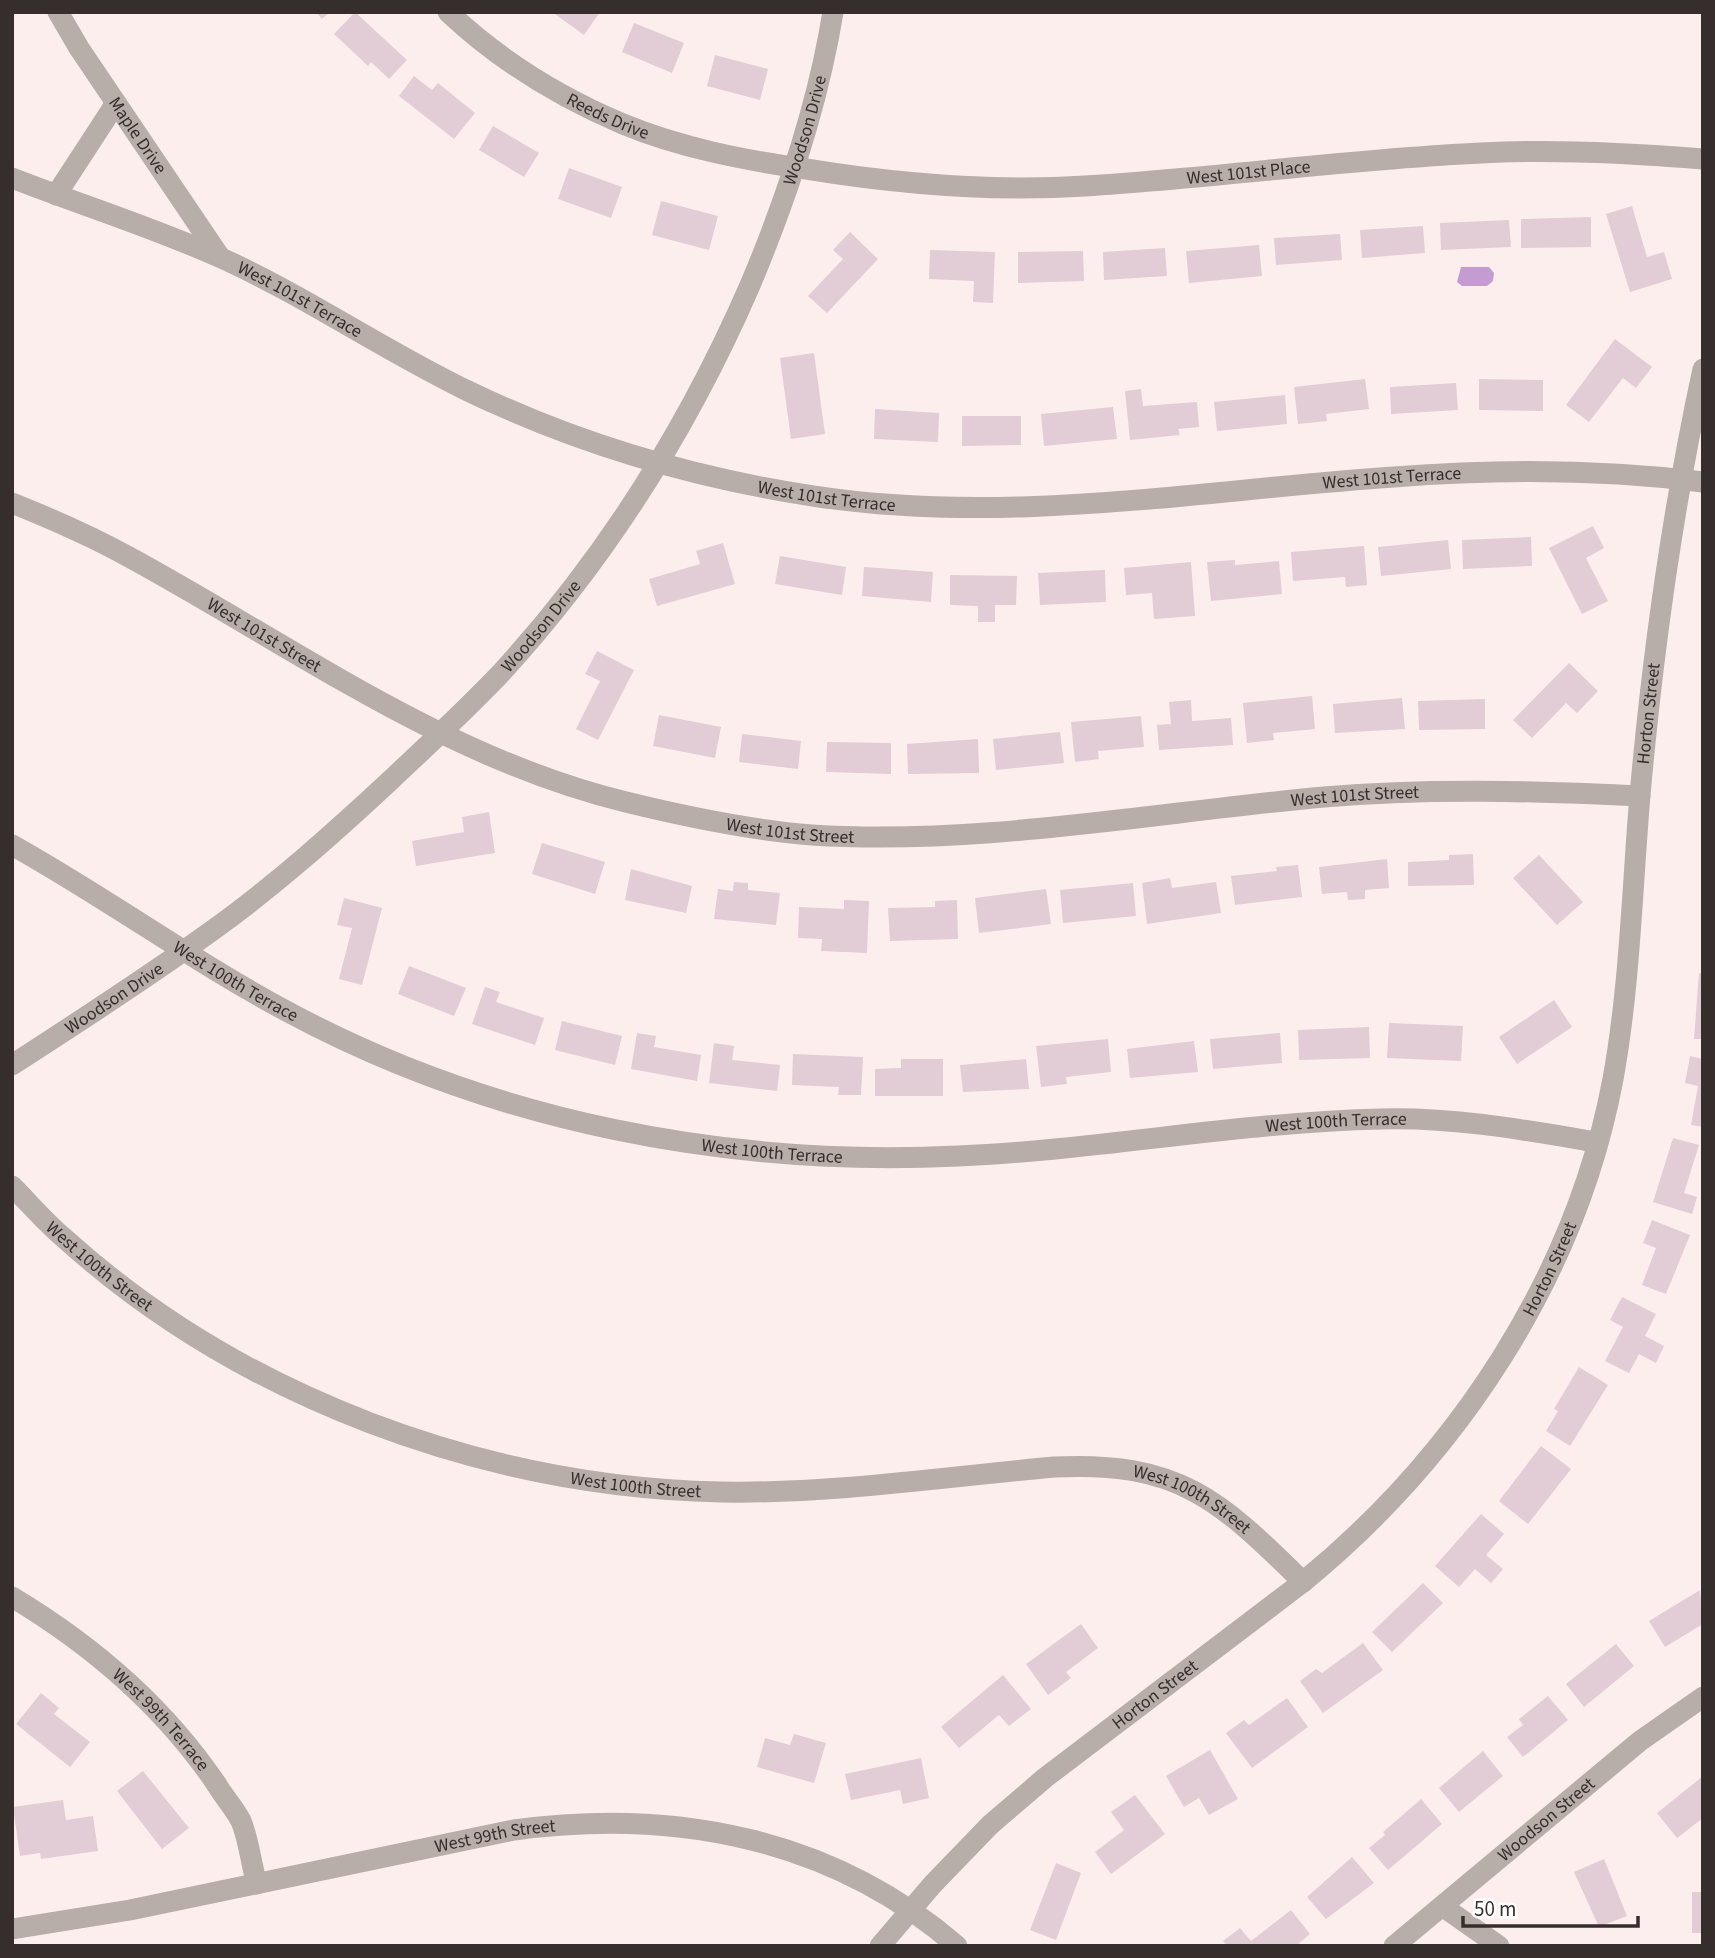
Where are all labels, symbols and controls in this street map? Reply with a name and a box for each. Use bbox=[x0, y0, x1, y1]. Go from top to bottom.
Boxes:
street label: Woodson Drive bbox=[777, 73, 833, 189]
street label: Reeds Drive bbox=[562, 87, 653, 146]
street label: Maple Drive bbox=[102, 92, 173, 179]
street label: West 101st Place bbox=[1186, 154, 1312, 191]
street label: West 101st Terrace bbox=[233, 255, 367, 344]
street label: West 101st Terrace bbox=[1321, 461, 1462, 496]
street label: West 101st Terrace bbox=[755, 475, 897, 518]
street label: Woodson Drive bbox=[495, 575, 587, 678]
street label: West 101st Street bbox=[202, 592, 326, 679]
street label: Horton Street bbox=[1631, 661, 1667, 765]
street label: West 101st Street bbox=[1289, 780, 1419, 813]
street label: West 101st Street bbox=[724, 812, 855, 850]
street label: West 100th Terrace bbox=[168, 935, 303, 1028]
street label: Woodson Drive bbox=[60, 957, 169, 1040]
street label: West 100th Terrace bbox=[1264, 1107, 1407, 1139]
street label: West 100th Terrace bbox=[700, 1133, 843, 1170]
street label: West 100th Street bbox=[40, 1216, 158, 1318]
street label: Horton Street bbox=[1517, 1218, 1583, 1321]
street label: West 100th Street bbox=[1131, 1459, 1256, 1540]
street label: West 100th Street bbox=[568, 1466, 702, 1504]
street label: Horton Street bbox=[1107, 1654, 1203, 1736]
street label: West 99th Terrace bbox=[107, 1663, 215, 1776]
street label: Woodson Street bbox=[1492, 1772, 1600, 1868]
street label: West 99th Street bbox=[432, 1814, 556, 1859]
scale bar bbox=[1463, 1884, 1638, 1928]
text: 50 m bbox=[1474, 1894, 1516, 1924]

